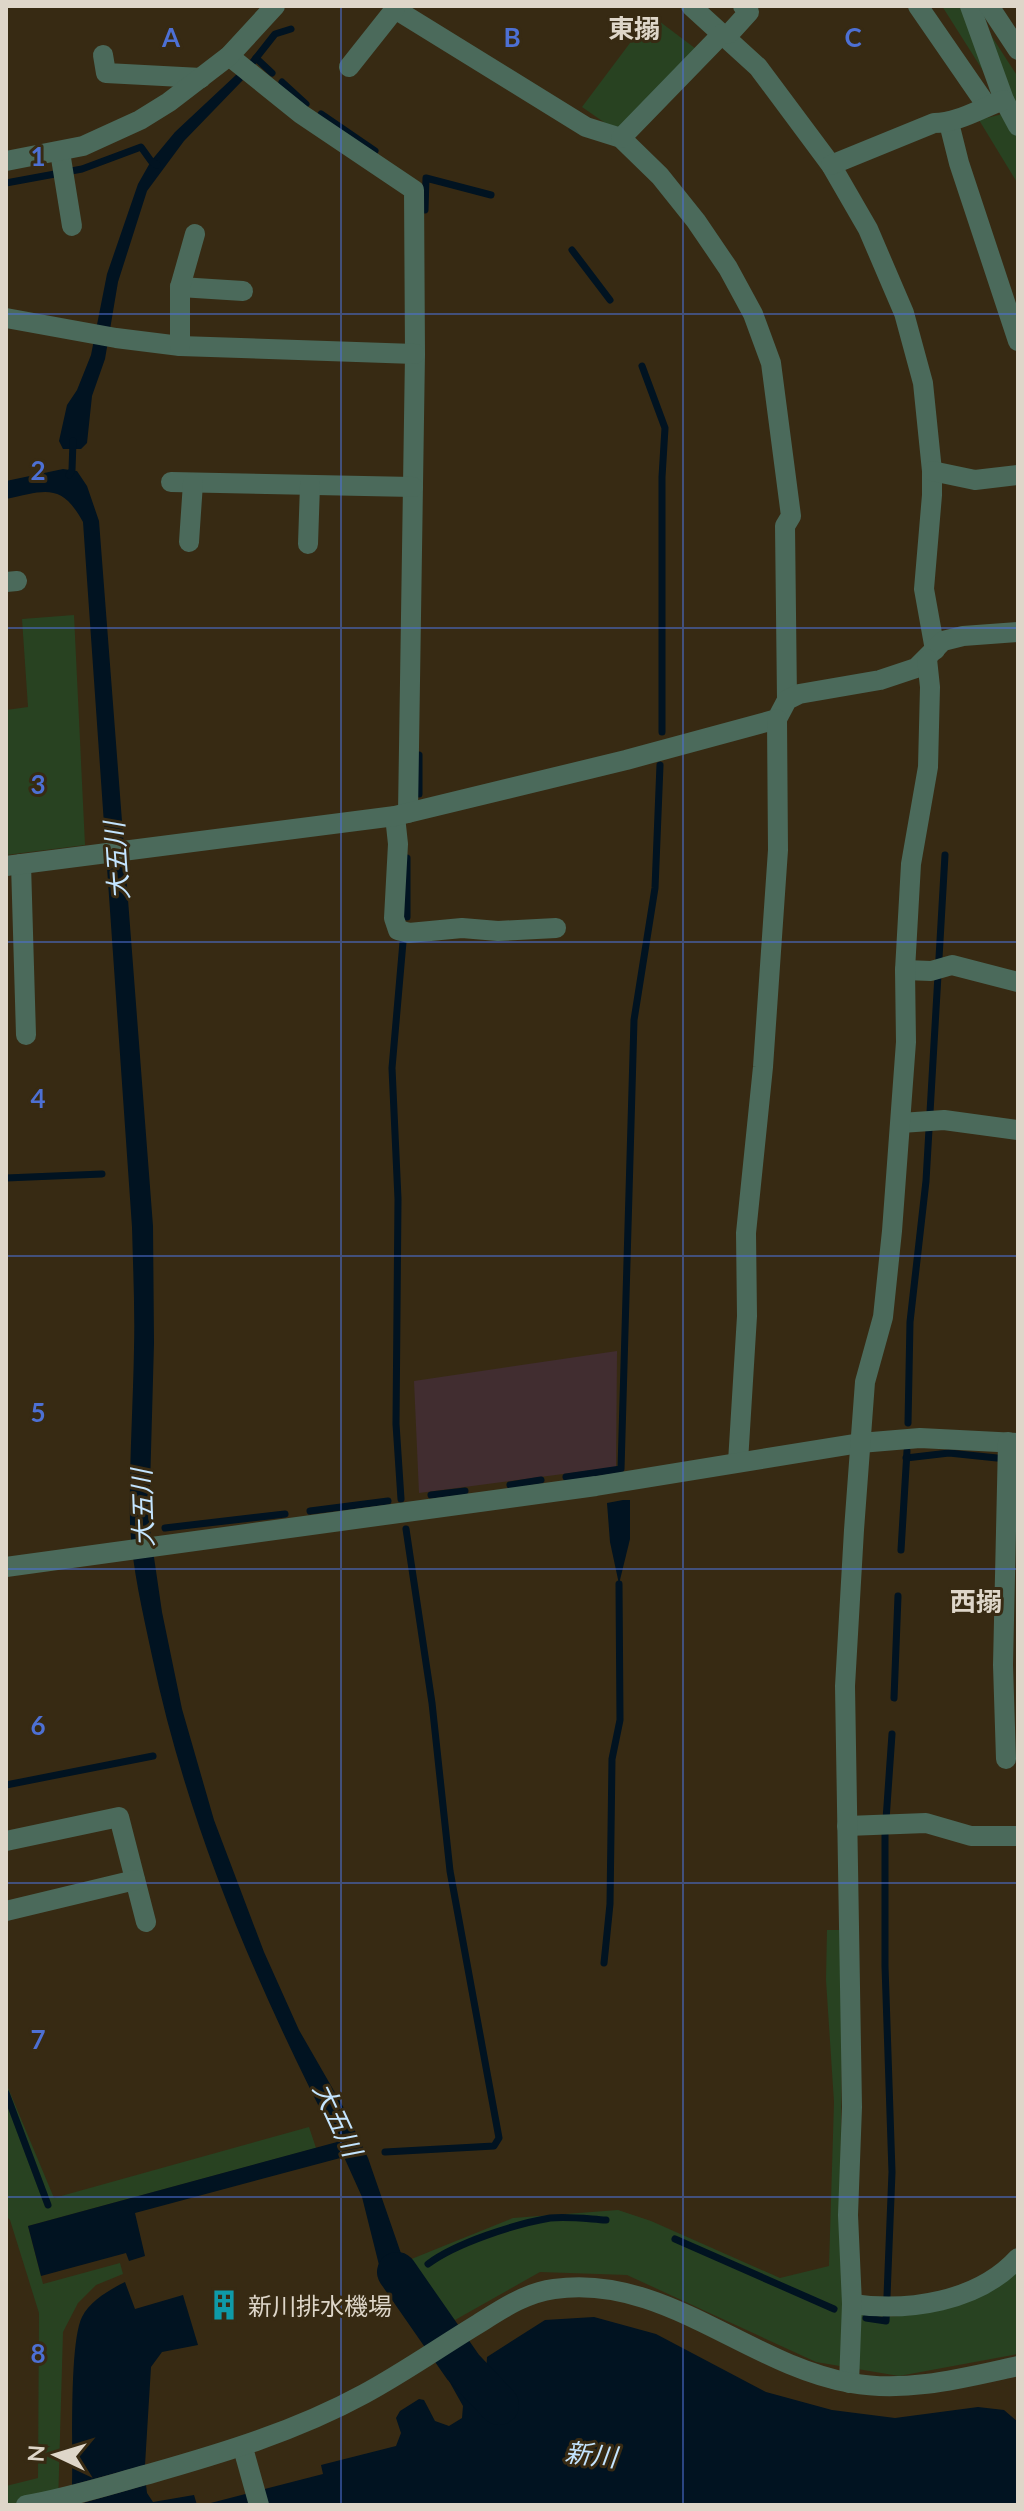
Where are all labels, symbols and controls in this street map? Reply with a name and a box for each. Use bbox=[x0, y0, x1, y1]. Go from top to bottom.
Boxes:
district label: 東搦 bbox=[608, 12, 660, 44]
text: A bbox=[161, 21, 181, 53]
text: B bbox=[503, 21, 521, 53]
text: C bbox=[844, 21, 862, 53]
text: 1 bbox=[30, 140, 46, 172]
text: 2 bbox=[30, 454, 46, 486]
text: 3 bbox=[30, 768, 46, 800]
water label: 大五川 bbox=[97, 818, 135, 901]
text: 4 bbox=[30, 1082, 46, 1114]
text: 5 bbox=[30, 1396, 46, 1428]
water label: 大五川 bbox=[125, 1465, 159, 1548]
district label: 西搦 bbox=[950, 1585, 1002, 1617]
text: 6 bbox=[30, 1709, 46, 1741]
text: 7 bbox=[30, 2023, 46, 2055]
water label: 大五川 bbox=[307, 2077, 370, 2164]
building icon: 新川排水機場 bbox=[207, 2288, 241, 2322]
place label: 新川排水機場 bbox=[248, 2291, 392, 2320]
text: 8 bbox=[30, 2337, 46, 2369]
north arrow bbox=[16, 2415, 96, 2495]
water label: 新川 bbox=[563, 2435, 622, 2473]
text: N bbox=[21, 2444, 50, 2463]

